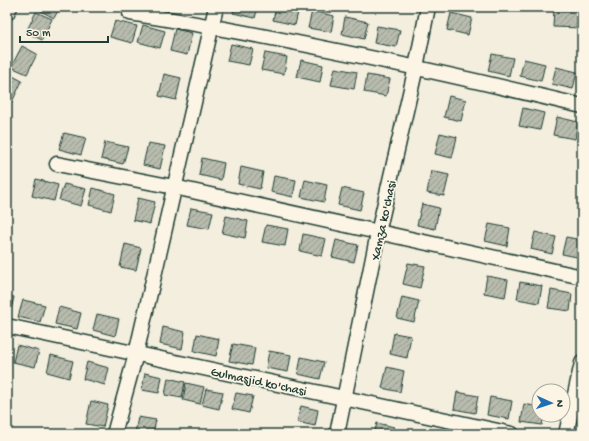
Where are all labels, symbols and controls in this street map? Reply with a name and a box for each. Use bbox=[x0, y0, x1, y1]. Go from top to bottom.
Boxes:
scale bar bbox=[20, 18, 108, 44]
text: 50 m bbox=[26, 27, 51, 41]
street label: Xamza ko'chasi bbox=[368, 179, 400, 263]
street label: Gulmasjid ko'chasi bbox=[209, 365, 308, 400]
north arrow bbox=[531, 383, 571, 423]
text: N bbox=[553, 400, 565, 407]

